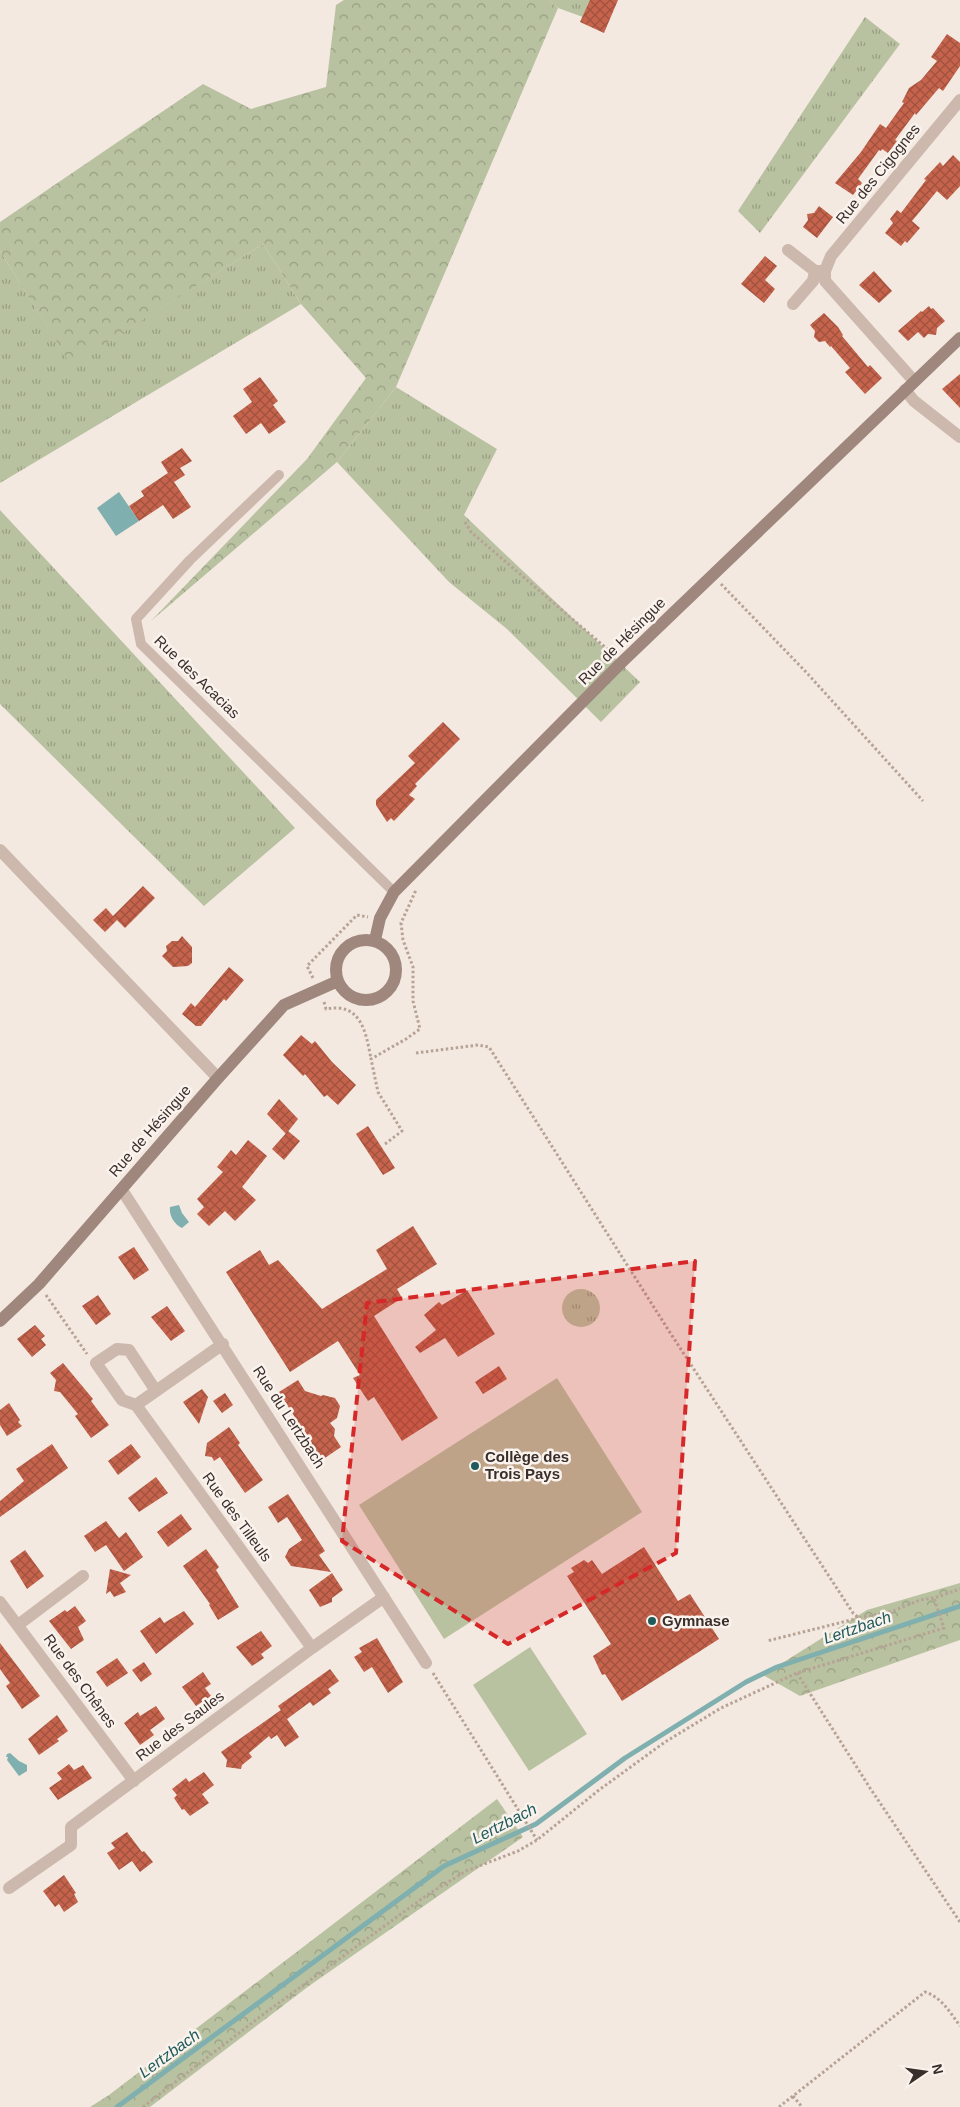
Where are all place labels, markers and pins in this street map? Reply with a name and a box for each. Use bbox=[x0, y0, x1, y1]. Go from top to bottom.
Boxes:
place label: Collège des Trois Pays bbox=[485, 1448, 569, 1482]
marker: Collège des Trois Pays bbox=[469, 1460, 481, 1472]
place label: Gymnase bbox=[662, 1612, 730, 1629]
marker: Gymnase bbox=[646, 1615, 658, 1627]

